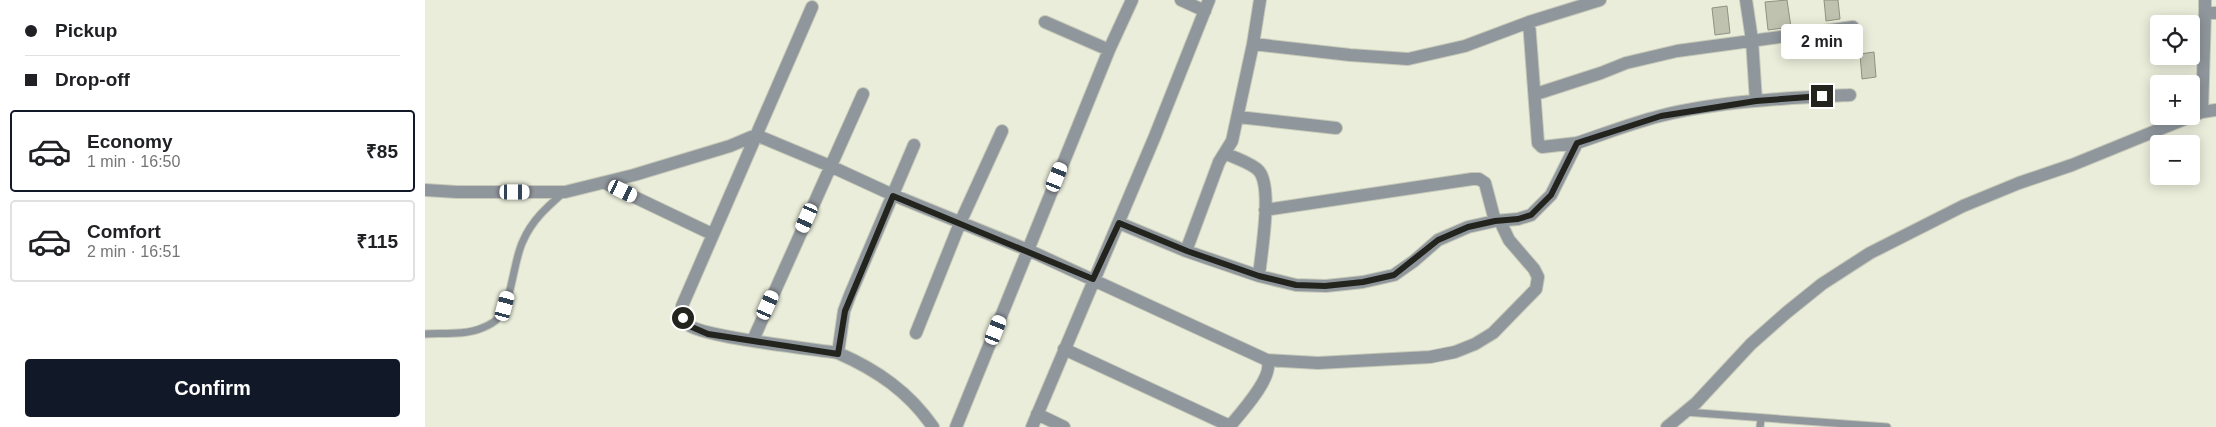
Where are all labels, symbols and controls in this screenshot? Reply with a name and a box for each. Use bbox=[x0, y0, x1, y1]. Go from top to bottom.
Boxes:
map controls bbox=[2150, 15, 2200, 185]
button: locate bbox=[2150, 15, 2200, 65]
text: Pickup bbox=[55, 20, 117, 41]
callout: 2 min bbox=[1781, 23, 1863, 58]
text: 2 min bbox=[1801, 33, 1843, 50]
text: Drop-off bbox=[55, 69, 130, 90]
button: + bbox=[2150, 75, 2200, 125]
route end bbox=[1811, 85, 1833, 107]
icon: car bbox=[27, 129, 72, 174]
text: Economy bbox=[87, 131, 173, 152]
button: − bbox=[2150, 135, 2200, 185]
text: ₹85 bbox=[366, 141, 398, 162]
text: 1 min · 16:50 bbox=[87, 153, 180, 170]
car bbox=[1044, 160, 1069, 194]
car bbox=[606, 178, 639, 204]
car bbox=[500, 185, 530, 200]
car bbox=[794, 201, 819, 235]
icon: car bbox=[27, 219, 72, 264]
text: Comfort bbox=[87, 221, 161, 242]
text: ₹115 bbox=[356, 231, 398, 252]
text: 2 min · 16:51 bbox=[87, 243, 180, 260]
car bbox=[755, 288, 780, 322]
car bbox=[493, 290, 516, 322]
route start bbox=[672, 307, 694, 329]
car bbox=[983, 313, 1008, 347]
button: Confirm bbox=[25, 359, 400, 417]

